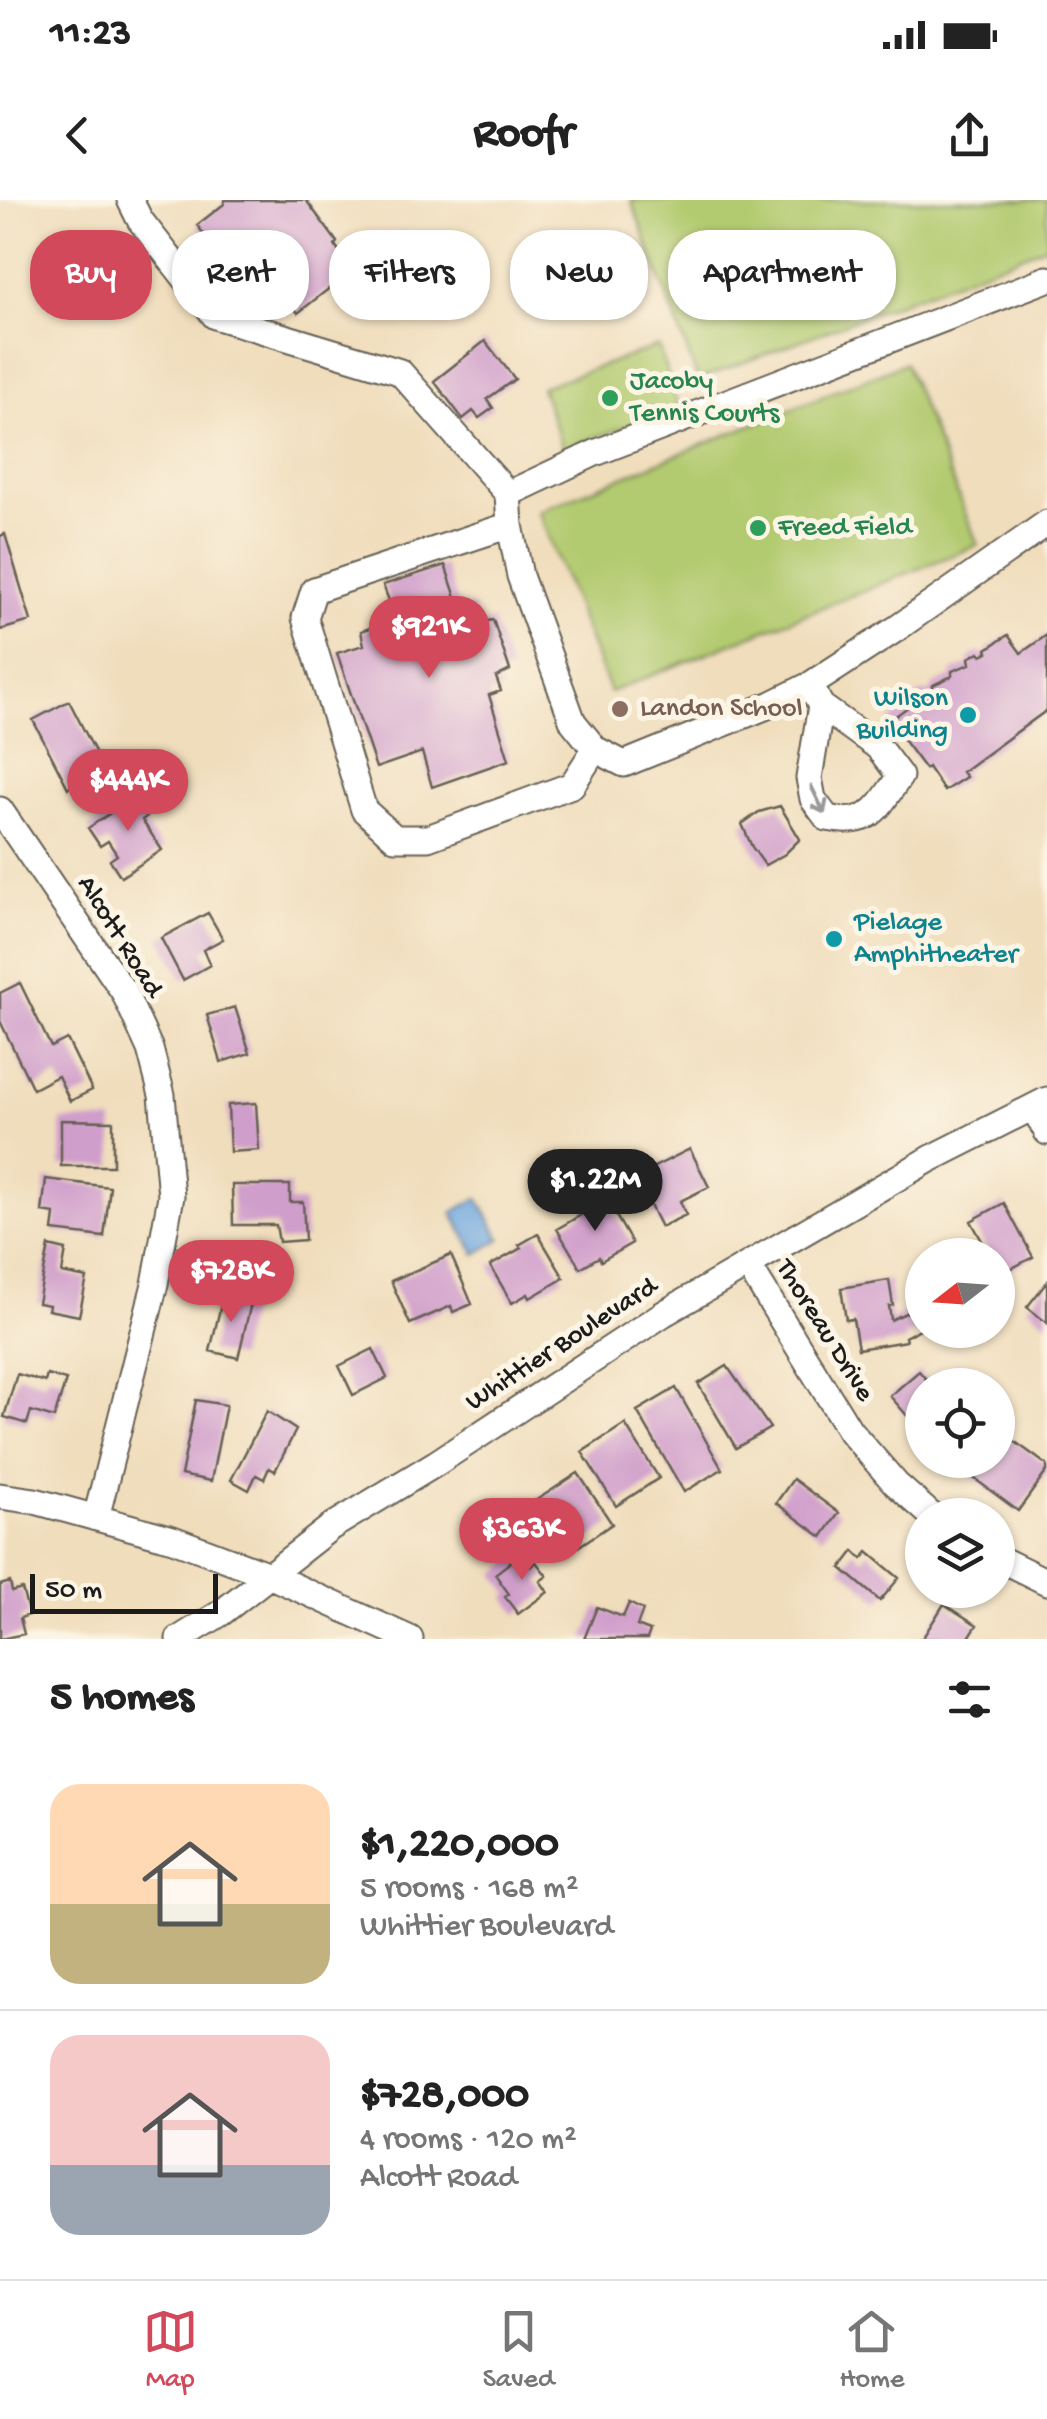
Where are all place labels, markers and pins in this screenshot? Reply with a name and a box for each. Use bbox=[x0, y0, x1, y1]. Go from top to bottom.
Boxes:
place label: Jacoby Tennis Courts bbox=[628, 366, 780, 431]
marker: Jacoby Tennis Courts bbox=[599, 387, 621, 409]
place label: Freed Field bbox=[777, 512, 914, 545]
marker: Freed Field bbox=[747, 517, 769, 539]
pin: $921K bbox=[359, 596, 499, 681]
place label: Wilson Building bbox=[856, 683, 949, 748]
place label: Landon School bbox=[640, 693, 803, 726]
marker: Landon School bbox=[609, 698, 631, 720]
marker: Wilson Building bbox=[957, 704, 979, 726]
pin: $444K bbox=[58, 749, 198, 834]
place label: Pielage Amphitheater bbox=[853, 907, 1020, 972]
marker: Pielage Amphitheater bbox=[823, 928, 845, 950]
pin: $1.22M bbox=[514, 1149, 676, 1234]
pin: $728K bbox=[161, 1240, 301, 1325]
pin: $363K bbox=[452, 1498, 592, 1583]

